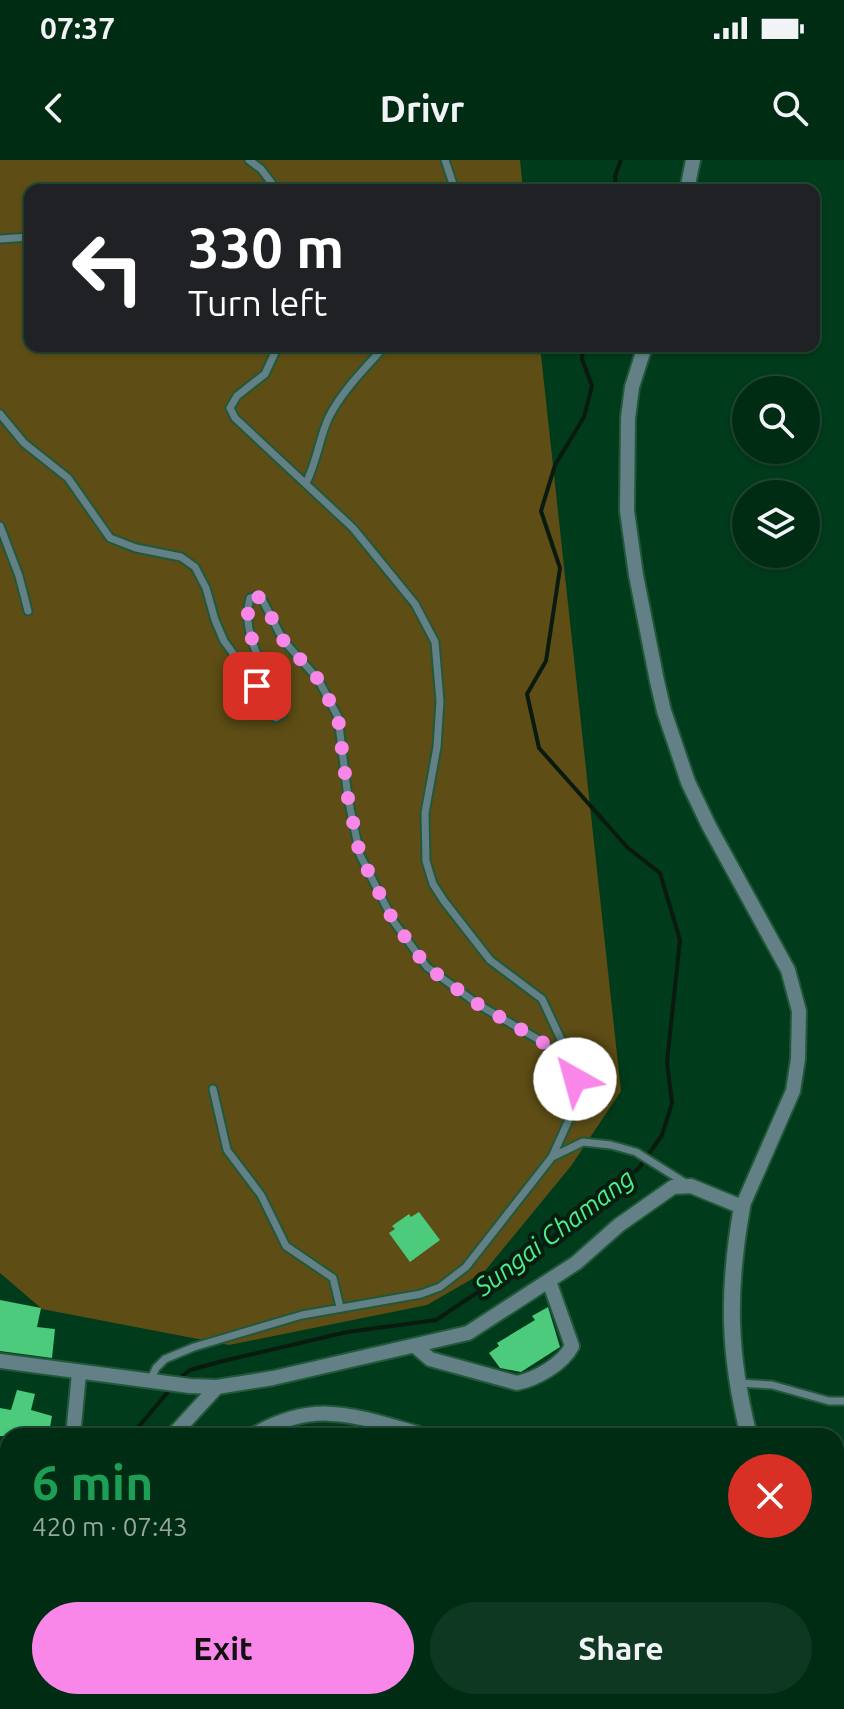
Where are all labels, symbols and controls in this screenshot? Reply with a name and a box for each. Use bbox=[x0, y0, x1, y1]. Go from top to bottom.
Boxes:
text: 07:37 bbox=[40, 11, 115, 45]
icon: back bbox=[32, 86, 76, 130]
icon: search bbox=[768, 86, 812, 130]
text: Drivr bbox=[380, 88, 464, 129]
icon: left bbox=[56, 216, 160, 320]
text: 330 m bbox=[188, 216, 344, 279]
text: Turn left bbox=[188, 282, 327, 323]
map controls bbox=[732, 376, 820, 568]
button: search bbox=[732, 376, 820, 464]
button: layers bbox=[732, 480, 820, 568]
pin bbox=[223, 652, 291, 720]
icon: arrive bbox=[235, 664, 279, 708]
position arrow bbox=[533, 1037, 617, 1121]
water label: Sungai Chamang bbox=[468, 1163, 639, 1302]
button: close bbox=[728, 1454, 812, 1538]
text: 6 min bbox=[32, 1455, 153, 1509]
text: 420 m · 07:43 bbox=[32, 1512, 188, 1541]
button: Exit bbox=[32, 1602, 414, 1694]
button: Share bbox=[430, 1602, 812, 1694]

